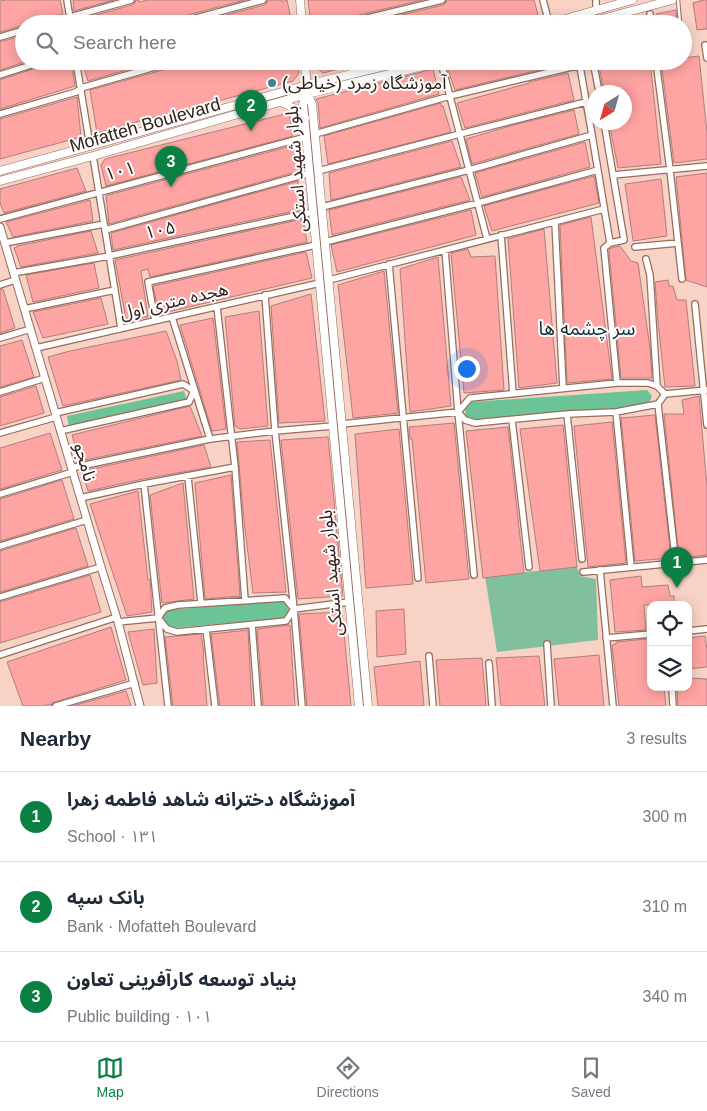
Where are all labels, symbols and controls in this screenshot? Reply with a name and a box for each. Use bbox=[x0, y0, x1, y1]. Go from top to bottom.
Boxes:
search box bbox=[15, 15, 692, 70]
icon: search bbox=[33, 29, 61, 57]
text: Search here bbox=[73, 32, 177, 53]
place label: آموزشگاه زمرد (خیاطی) bbox=[282, 73, 447, 94]
marker: آموزشگاه زمرد (خیاطی) bbox=[266, 77, 278, 89]
north arrow bbox=[587, 85, 632, 130]
pin: 2 bbox=[235, 90, 267, 131]
street label: Mofatteh Boulevard bbox=[67, 94, 223, 156]
street label: بلوار شهید استکی bbox=[282, 105, 311, 233]
pin: 3 bbox=[155, 146, 187, 187]
street label: ۱۰۱ bbox=[102, 157, 138, 185]
street label: ۱۰۵ bbox=[143, 217, 177, 243]
street label: هجده متری اول bbox=[118, 279, 230, 324]
district label: سر چشمه ها bbox=[539, 318, 635, 341]
your location bbox=[454, 356, 480, 382]
street label: نامجو bbox=[69, 440, 100, 484]
street label: بلوار شهید استکی bbox=[316, 509, 347, 637]
pin: 1 bbox=[661, 547, 693, 588]
map controls bbox=[647, 601, 692, 691]
button: locate bbox=[647, 601, 692, 646]
button: layers bbox=[647, 646, 692, 691]
text: Nearby bbox=[20, 727, 91, 750]
text: 3 results bbox=[627, 730, 687, 747]
text: آموزشگاه دخترانه شاهد فاطمه زهرا bbox=[67, 789, 355, 810]
text: 1 bbox=[32, 808, 40, 825]
text: 300 m bbox=[643, 808, 687, 825]
text: School · ۱۳۱ bbox=[67, 828, 158, 845]
text: بانک سپه bbox=[67, 887, 145, 908]
text: 2 bbox=[32, 898, 40, 915]
text: 310 m bbox=[643, 898, 687, 915]
text: Bank · Mofatteh Boulevard bbox=[67, 918, 256, 935]
text: بنیاد توسعه کارآفرینی تعاون bbox=[67, 969, 297, 990]
text: 3 bbox=[32, 988, 40, 1005]
text: 340 m bbox=[643, 988, 687, 1005]
text: Public building · ۱۰۱ bbox=[67, 1008, 212, 1025]
tab: Map bbox=[96, 1054, 124, 1100]
tab: Directions bbox=[317, 1054, 379, 1100]
tab: Saved bbox=[571, 1054, 611, 1100]

